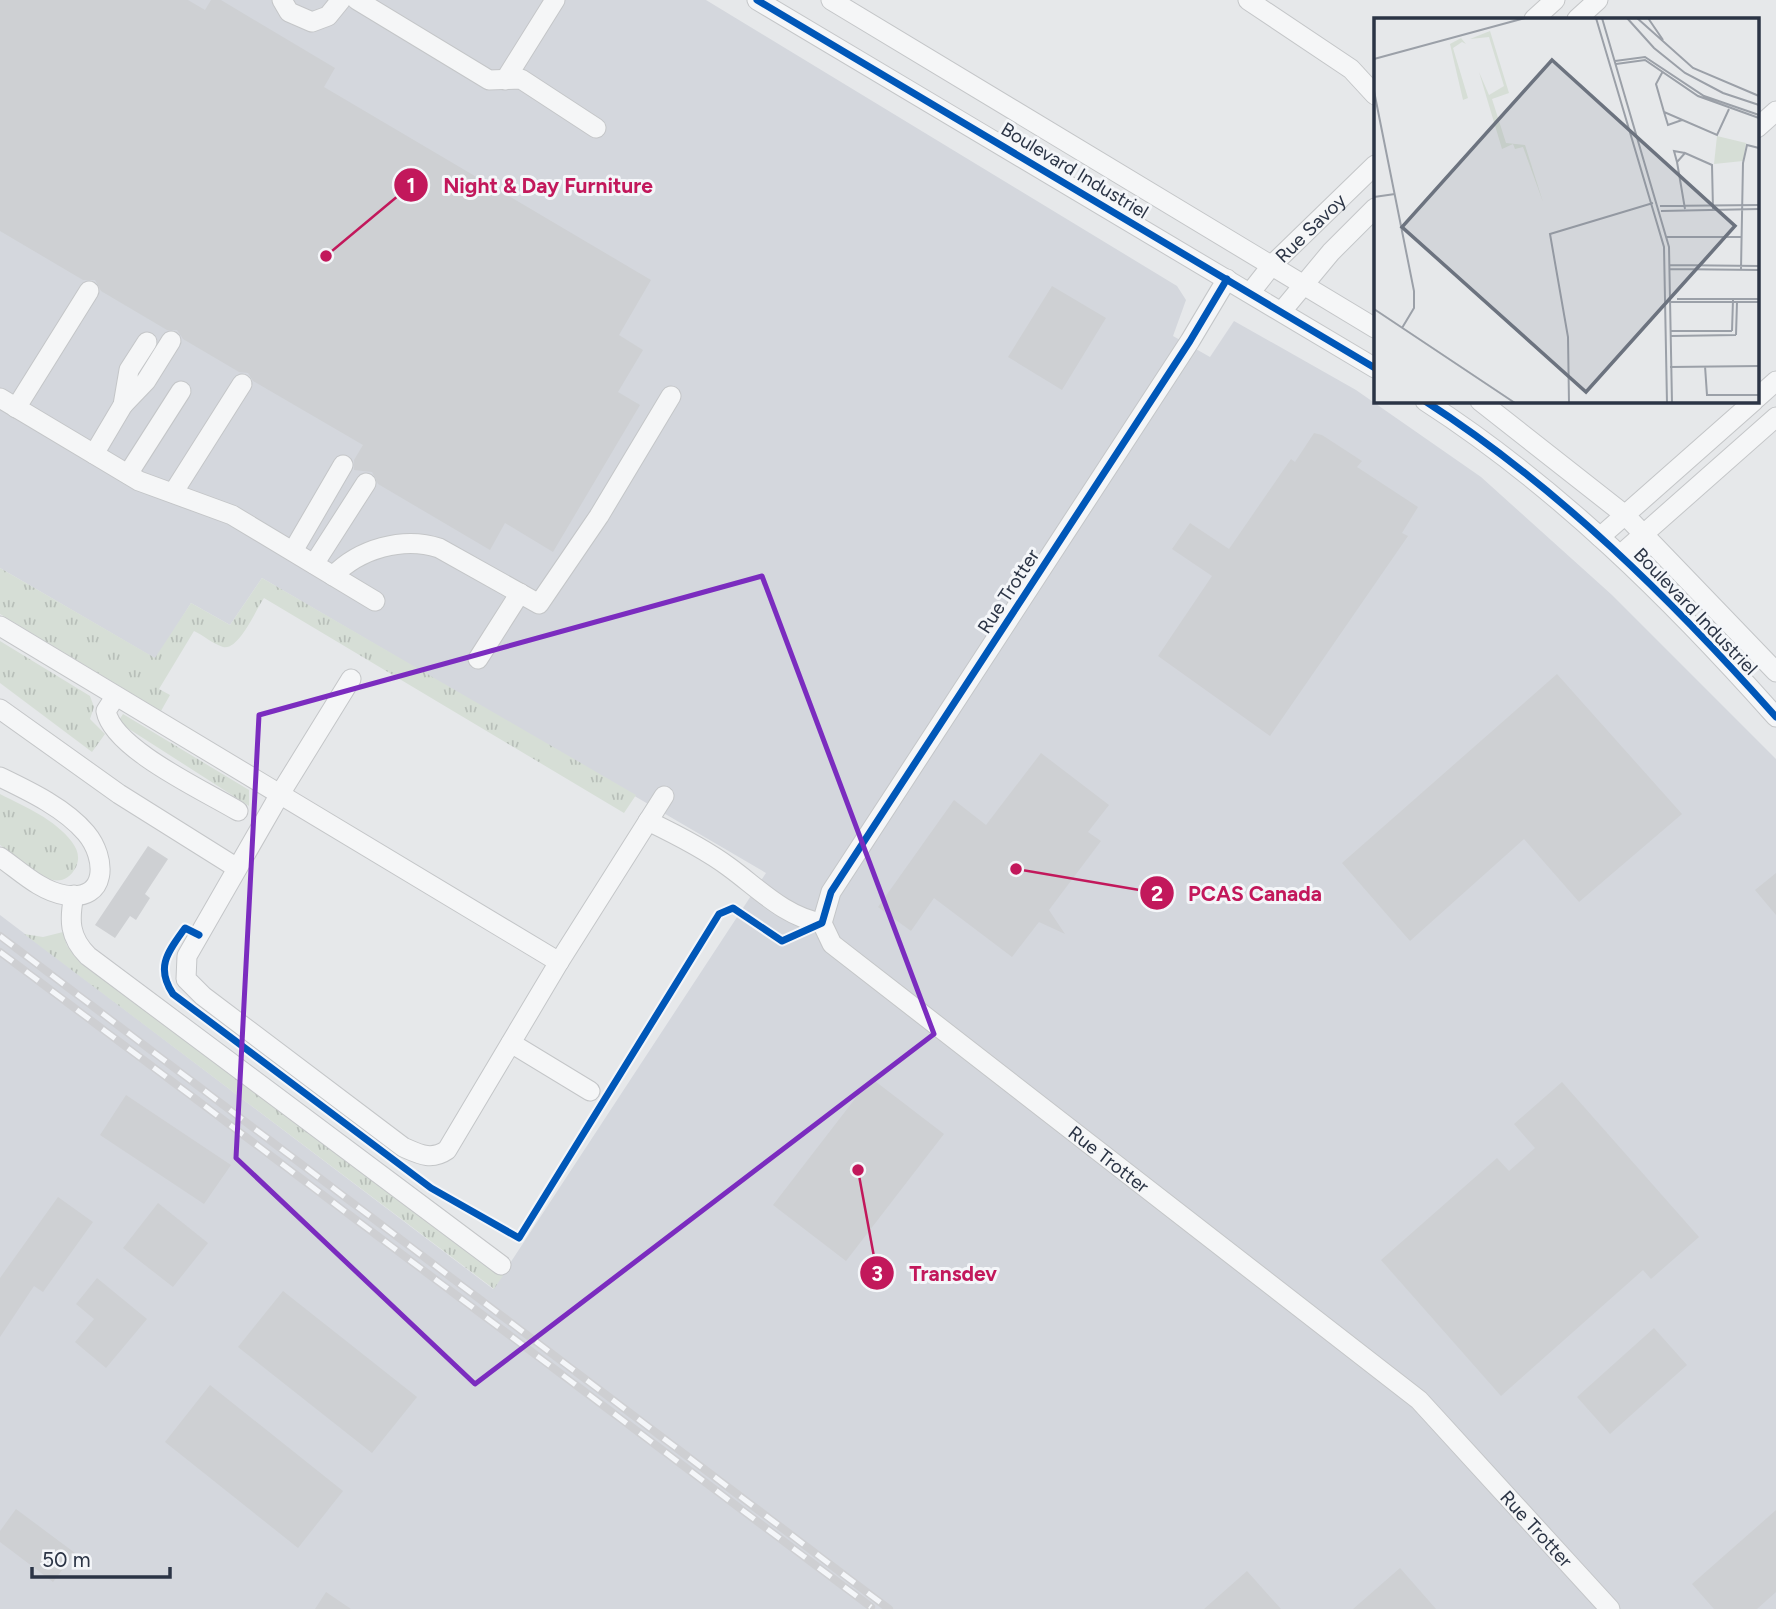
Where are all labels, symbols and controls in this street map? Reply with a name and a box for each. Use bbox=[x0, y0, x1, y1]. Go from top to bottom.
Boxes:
inset map bbox=[1374, 18, 1758, 402]
street label: Boulevard Industriel bbox=[997, 117, 1153, 224]
callout: Night & Day Furniture bbox=[394, 164, 666, 206]
text: 1 bbox=[407, 173, 415, 198]
text: Night & Day Furniture bbox=[443, 173, 653, 198]
street label: Rue Savoy bbox=[1271, 189, 1351, 268]
street label: Boulevard Industriel bbox=[1629, 543, 1762, 680]
street label: Rue Trotter bbox=[973, 544, 1044, 638]
callout: PCAS Canada bbox=[1139, 872, 1336, 914]
text: 2 bbox=[1151, 881, 1163, 906]
text: PCAS Canada bbox=[1188, 881, 1322, 906]
street label: Rue Trotter bbox=[1064, 1121, 1154, 1198]
callout: Transdev bbox=[860, 1252, 1011, 1294]
text: 3 bbox=[871, 1261, 883, 1286]
text: Transdev bbox=[909, 1261, 997, 1286]
street label: Rue Trotter bbox=[1495, 1486, 1577, 1573]
scale bar bbox=[32, 1536, 170, 1580]
text: 50 m bbox=[42, 1547, 91, 1572]

